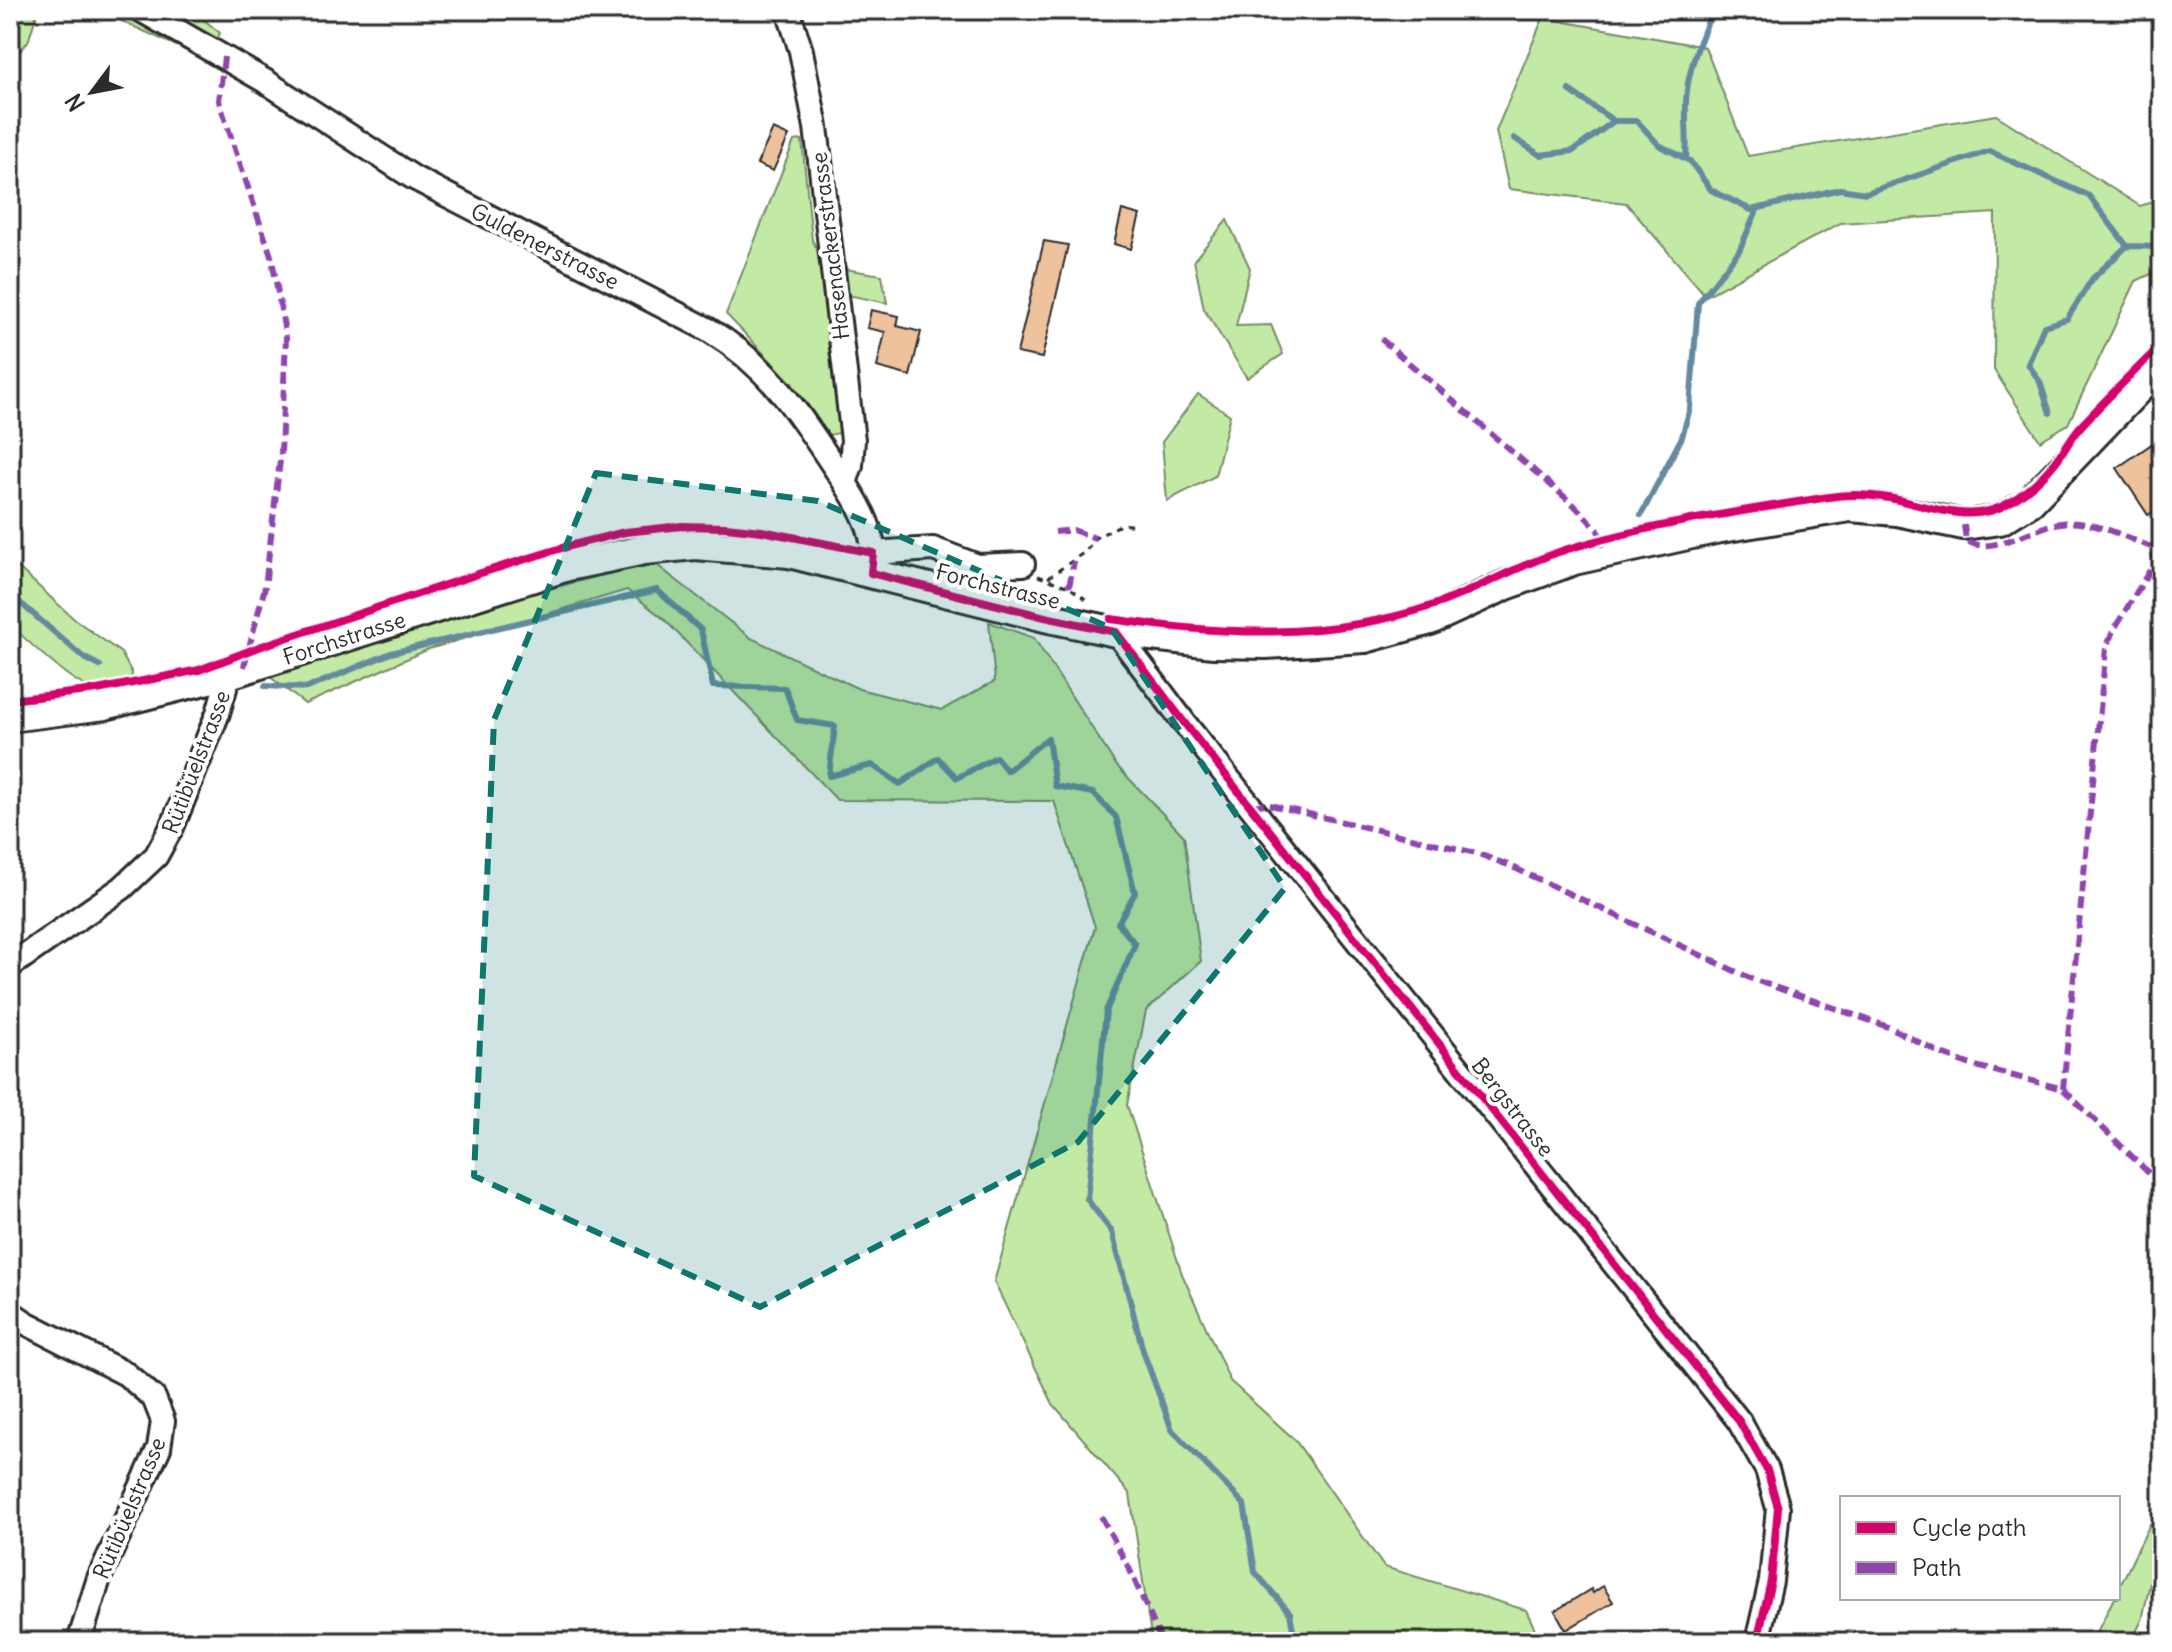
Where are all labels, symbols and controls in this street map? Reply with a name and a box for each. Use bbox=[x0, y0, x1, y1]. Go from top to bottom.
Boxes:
north arrow bbox=[52, 52, 132, 132]
text: N bbox=[59, 89, 91, 116]
street label: Hasenackerstrasse bbox=[805, 150, 855, 342]
street label: Guldenerstrasse bbox=[466, 197, 624, 295]
street label: Forchstrasse bbox=[933, 557, 1063, 615]
street label: Forchstrasse bbox=[279, 605, 409, 671]
street label: Rütibüelstrasse bbox=[156, 686, 236, 838]
street label: Bergstrasse bbox=[1466, 1052, 1560, 1162]
street label: Rütibüelstrasse bbox=[87, 1433, 171, 1583]
legend bbox=[1840, 1496, 2120, 1600]
text: Cycle path bbox=[1912, 1512, 2027, 1542]
text: Path bbox=[1912, 1552, 1962, 1582]

